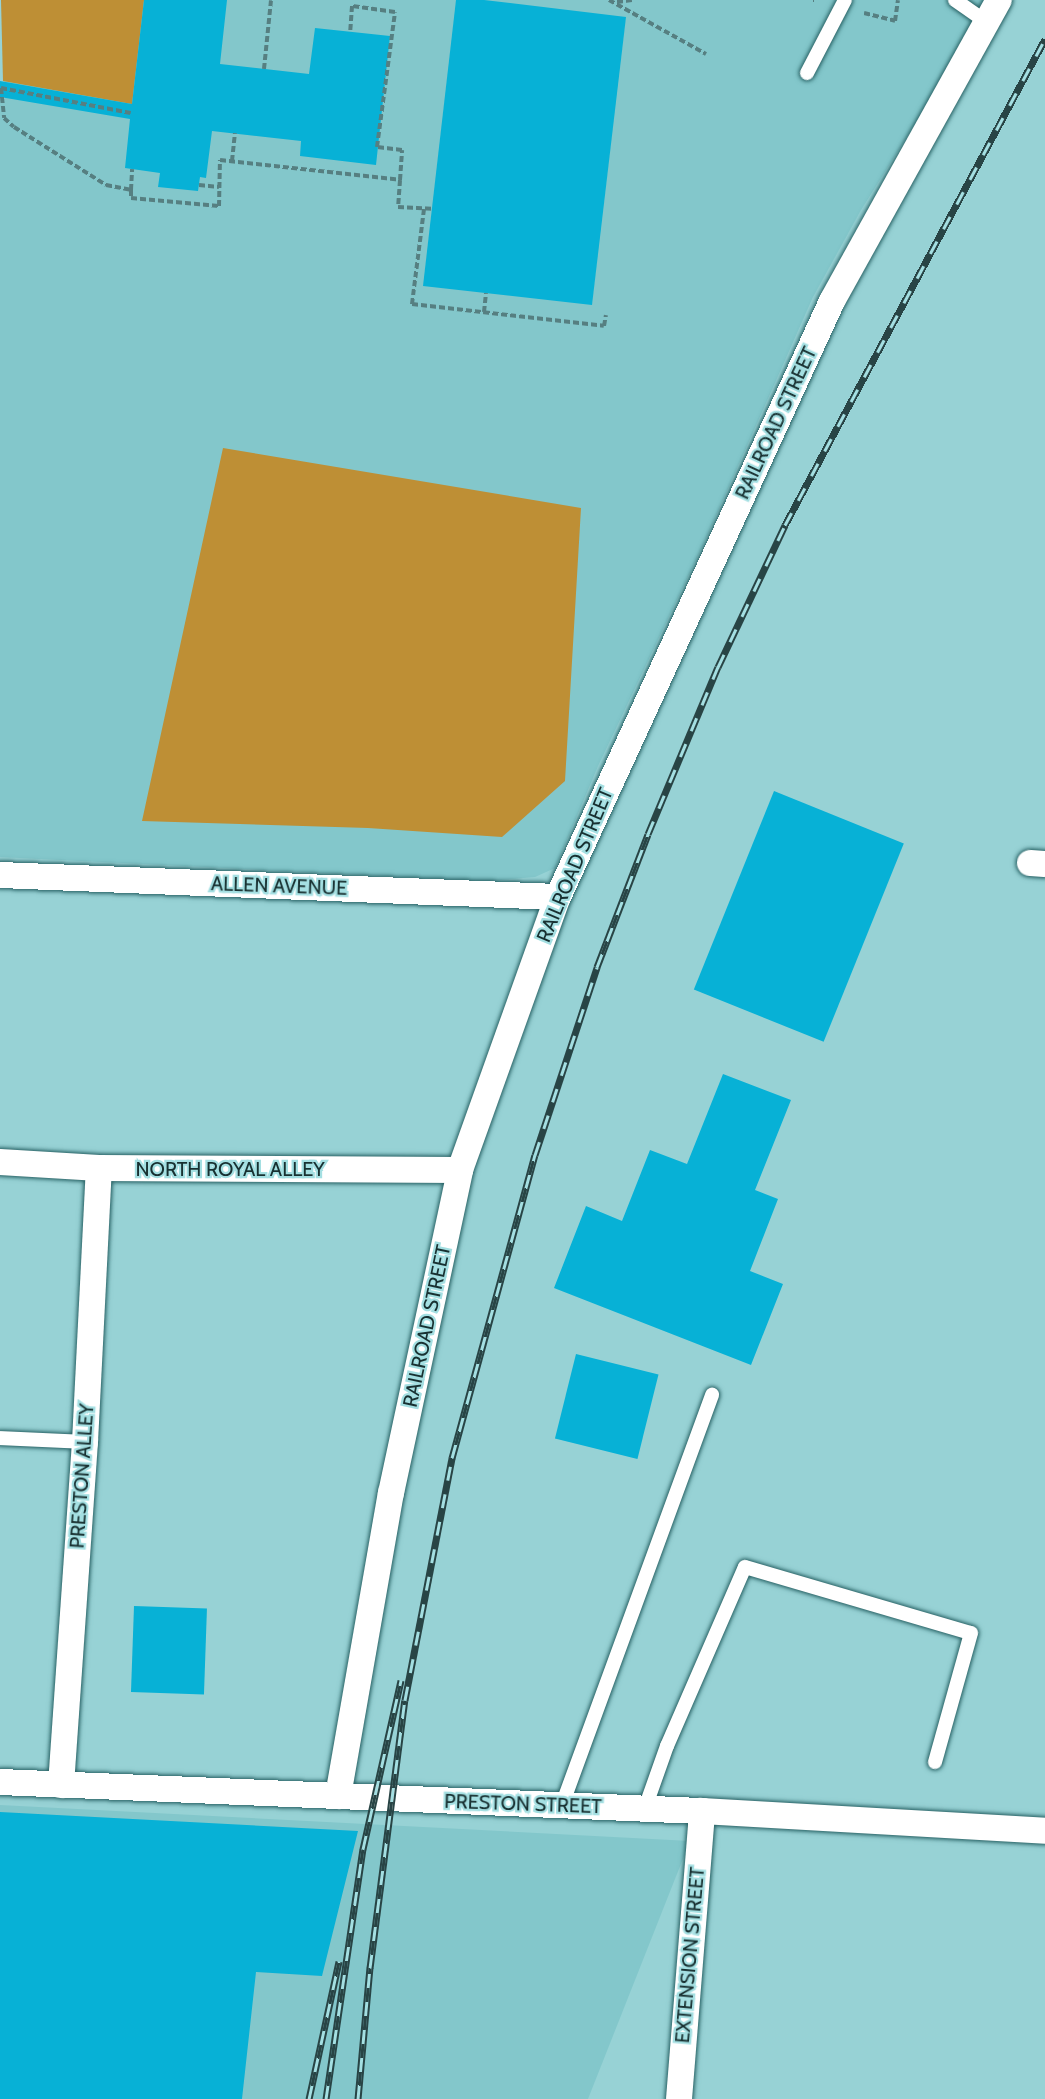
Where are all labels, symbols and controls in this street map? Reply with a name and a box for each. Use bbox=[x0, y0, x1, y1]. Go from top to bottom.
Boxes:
street label: RAILROAD STREET bbox=[730, 343, 822, 503]
street label: RAILROAD STREET bbox=[532, 784, 618, 946]
street label: ALLEN AVENUE bbox=[210, 872, 348, 900]
street label: NORTH ROYAL ALLEY bbox=[135, 1157, 325, 1181]
street label: RAILROAD STREET bbox=[398, 1243, 456, 1409]
street label: PRESTON ALLEY bbox=[65, 1403, 99, 1549]
street label: PRESTON STREET bbox=[444, 1789, 602, 1819]
street label: EXTENSION STREET bbox=[670, 1866, 710, 2044]

